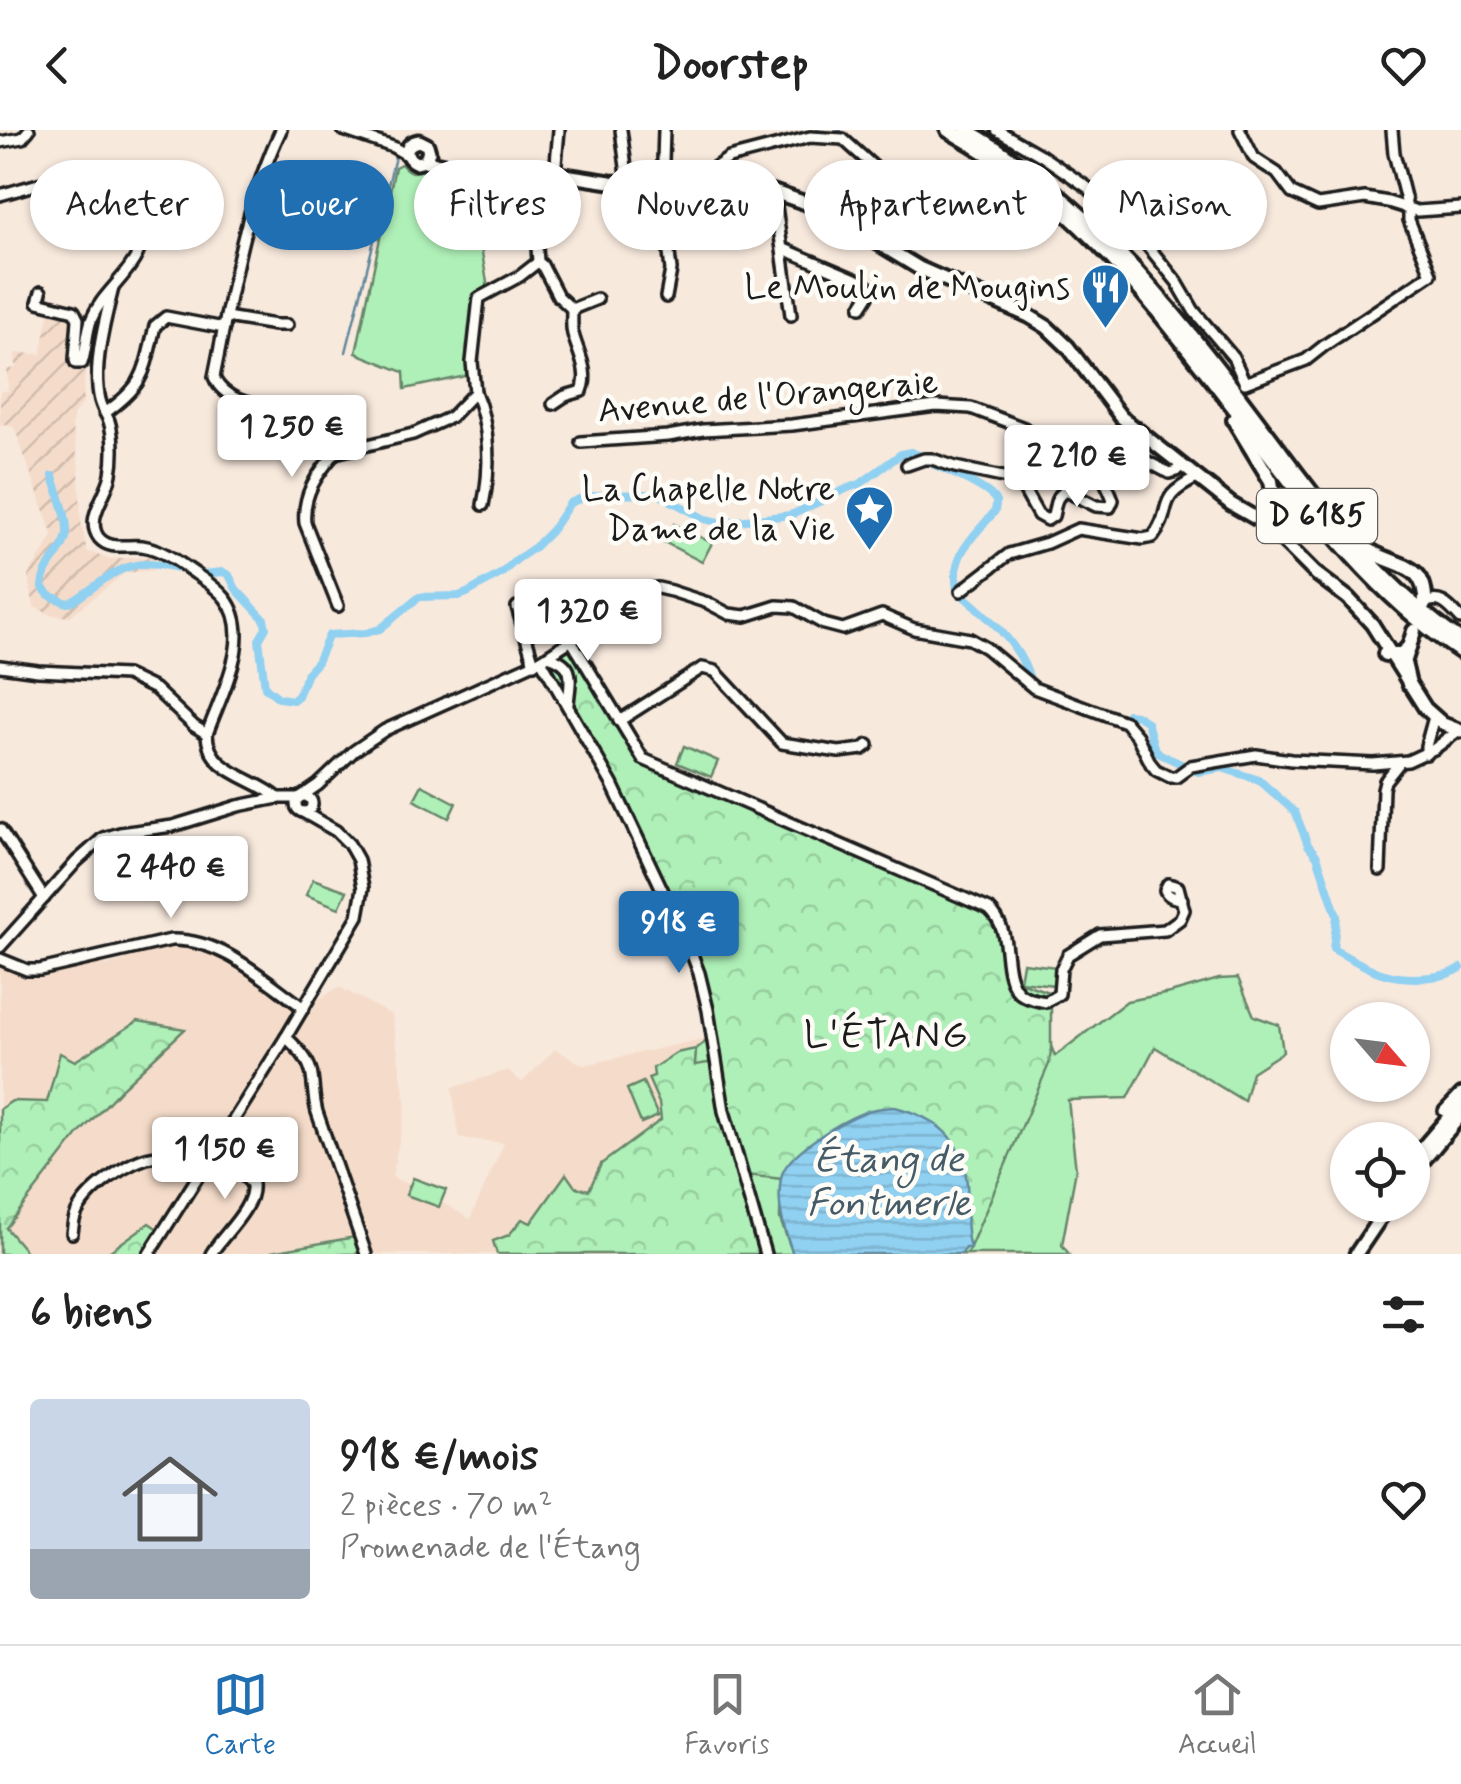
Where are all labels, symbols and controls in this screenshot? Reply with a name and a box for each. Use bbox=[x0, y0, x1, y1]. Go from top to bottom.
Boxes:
text: Doorstep bbox=[652, 36, 809, 95]
icon: back bbox=[30, 38, 85, 93]
icon: heart bbox=[1376, 38, 1431, 93]
chip: Acheter bbox=[30, 160, 224, 250]
chip: Louer bbox=[244, 160, 394, 250]
chip: Filtres bbox=[414, 160, 581, 250]
chip: Nouveau bbox=[601, 160, 784, 250]
chip: Appartement bbox=[804, 160, 1063, 250]
chip: Maison bbox=[1083, 160, 1267, 250]
restaurant icon: Le Moulin de Mougins bbox=[1079, 262, 1131, 330]
place label: Le Moulin de Mougins bbox=[744, 265, 1070, 311]
street label: Avenue de l'Orangeraie bbox=[596, 359, 940, 438]
pin: 1 250 € bbox=[200, 395, 384, 480]
text: 1 250 € bbox=[239, 406, 345, 448]
pin: 2 210 € bbox=[985, 425, 1169, 510]
text: 2 210 € bbox=[1026, 436, 1128, 478]
place label: La Chapelle Notre Dame de la Vie bbox=[582, 467, 835, 553]
place icon: La Chapelle Notre Dame de la Vie bbox=[844, 484, 896, 552]
road number: D 6185 bbox=[1257, 489, 1377, 543]
pin: 1 320 € bbox=[496, 579, 680, 664]
text: 1 320 € bbox=[536, 590, 640, 632]
pin: 2 440 € bbox=[79, 836, 263, 921]
text: 2 440 € bbox=[116, 847, 226, 889]
pin: 918 € bbox=[609, 891, 749, 976]
text: 918 € bbox=[641, 902, 717, 944]
north arrow bbox=[1330, 1002, 1430, 1102]
map controls bbox=[1330, 1002, 1430, 1222]
district label: L'ÉTANG bbox=[804, 1011, 970, 1061]
pin: 1 150 € bbox=[133, 1117, 317, 1202]
button: locate bbox=[1330, 1122, 1430, 1222]
text: 1 150 € bbox=[174, 1128, 276, 1170]
water label: Étang de Fontmerle bbox=[807, 1135, 972, 1229]
text: 6 biens bbox=[30, 1287, 152, 1342]
icon: filters bbox=[1376, 1287, 1431, 1342]
text: 918 €/mois bbox=[340, 1430, 539, 1485]
icon: home bbox=[110, 1439, 230, 1559]
icon: heart bbox=[1376, 1472, 1431, 1527]
text: 2 pièces · 70 m² bbox=[340, 1485, 552, 1527]
text: Promenade de l'Étang bbox=[340, 1527, 640, 1569]
tab: Carte bbox=[204, 1667, 276, 1764]
tab: Favoris bbox=[685, 1667, 770, 1764]
tab: Accueil bbox=[1178, 1667, 1257, 1764]

